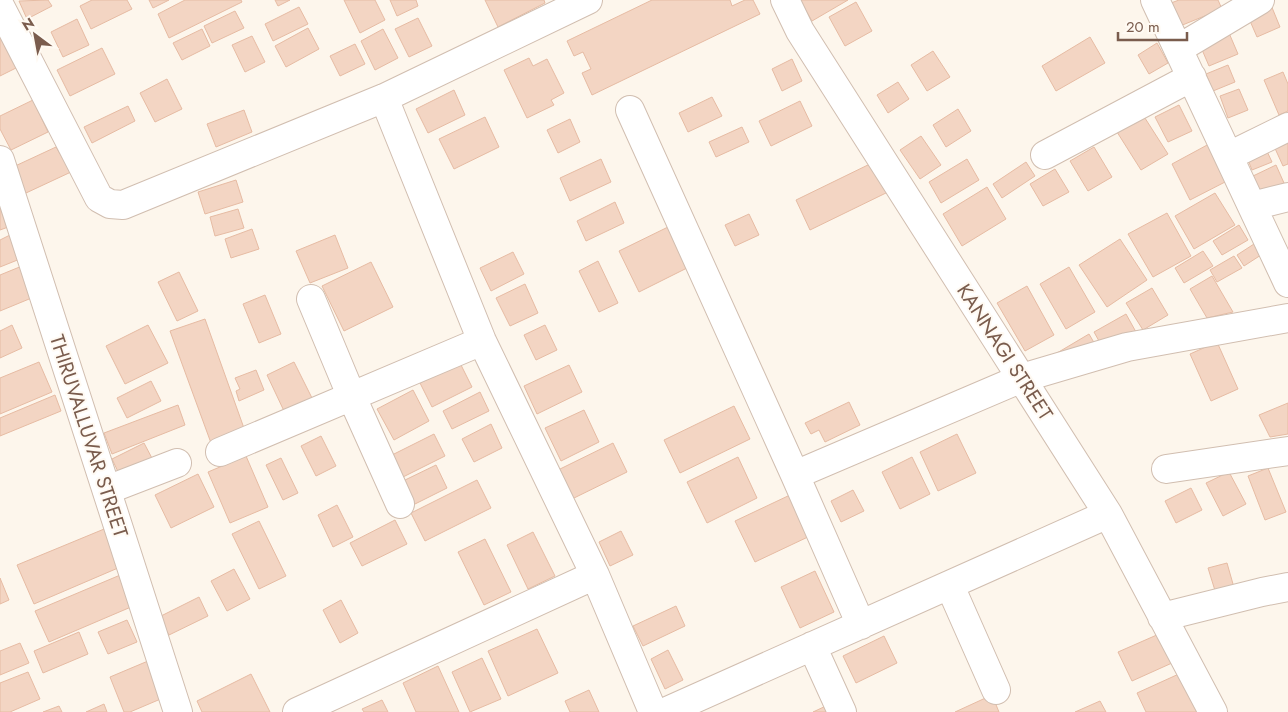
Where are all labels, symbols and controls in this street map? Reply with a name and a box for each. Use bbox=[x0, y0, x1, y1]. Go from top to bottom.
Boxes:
north arrow bbox=[10, 10, 60, 60]
scale bar bbox=[1118, 10, 1187, 42]
text: N bbox=[18, 13, 38, 35]
text: 20 m bbox=[1126, 16, 1160, 38]
street label: KANNAGI STREET bbox=[950, 278, 1060, 427]
street label: THIRUVALLUVAR STREET bbox=[42, 331, 135, 542]

